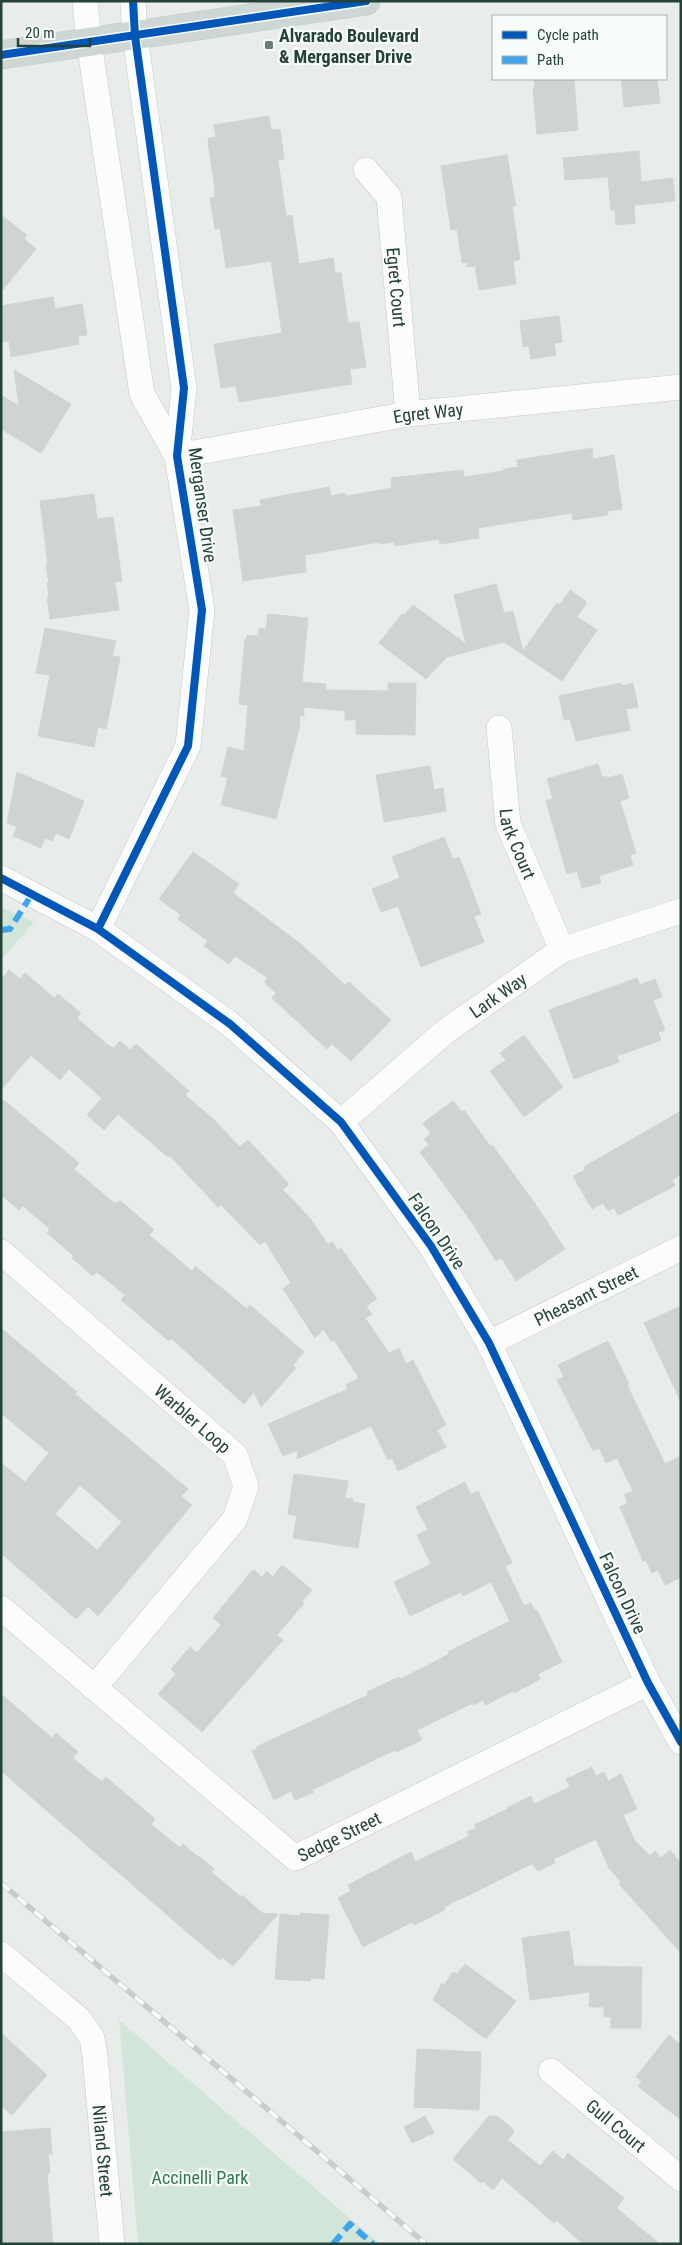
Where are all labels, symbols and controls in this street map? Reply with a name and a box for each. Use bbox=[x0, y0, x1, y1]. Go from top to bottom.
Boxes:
scale bar bbox=[18, 15, 90, 47]
legend bbox=[492, 15, 667, 80]
text: 20 m bbox=[25, 24, 55, 42]
place label: Alvarado Boulevard & Merganser Drive bbox=[279, 25, 419, 67]
text: Cycle path bbox=[537, 26, 599, 44]
marker: Alvarado Boulevard & Merganser Drive bbox=[263, 39, 275, 51]
text: Path bbox=[537, 51, 564, 69]
street label: Egret Court bbox=[383, 246, 411, 328]
street label: Egret Way bbox=[391, 398, 465, 427]
street label: Merganser Drive bbox=[185, 446, 221, 564]
street label: Lark Court bbox=[496, 808, 541, 882]
street label: Lark Way bbox=[465, 968, 531, 1022]
street label: Falcon Drive bbox=[404, 1189, 470, 1273]
street label: Pheasant Street bbox=[531, 1261, 641, 1330]
street label: Warbler Loop bbox=[150, 1380, 235, 1457]
street label: Falcon Drive bbox=[595, 1549, 651, 1637]
street label: Sedge Street bbox=[294, 1807, 384, 1866]
street label: Gull Court bbox=[582, 2095, 650, 2156]
street label: Niland Street bbox=[89, 2104, 118, 2198]
park label: Accinelli Park bbox=[152, 2167, 248, 2188]

